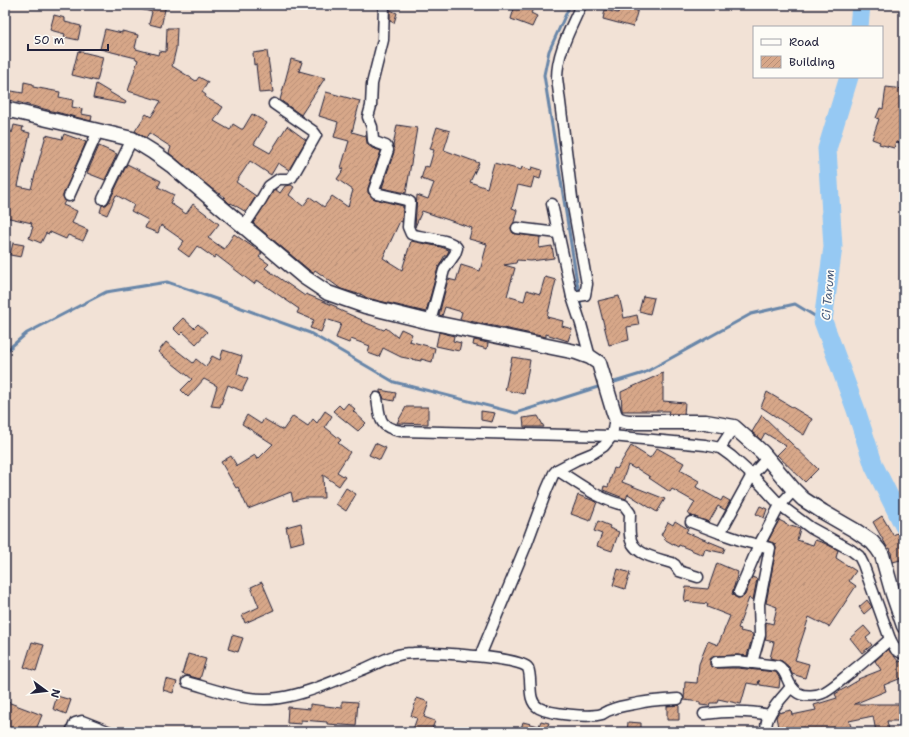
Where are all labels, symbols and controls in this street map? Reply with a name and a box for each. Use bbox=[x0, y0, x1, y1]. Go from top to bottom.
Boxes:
scale bar bbox=[28, 26, 108, 52]
legend bbox=[753, 26, 883, 78]
text: 50 m bbox=[34, 32, 64, 48]
text: Road bbox=[789, 34, 820, 50]
text: Building bbox=[789, 54, 835, 70]
water label: Ci Tarum bbox=[818, 269, 838, 321]
north arrow bbox=[26, 671, 66, 711]
text: N bbox=[47, 687, 64, 700]

